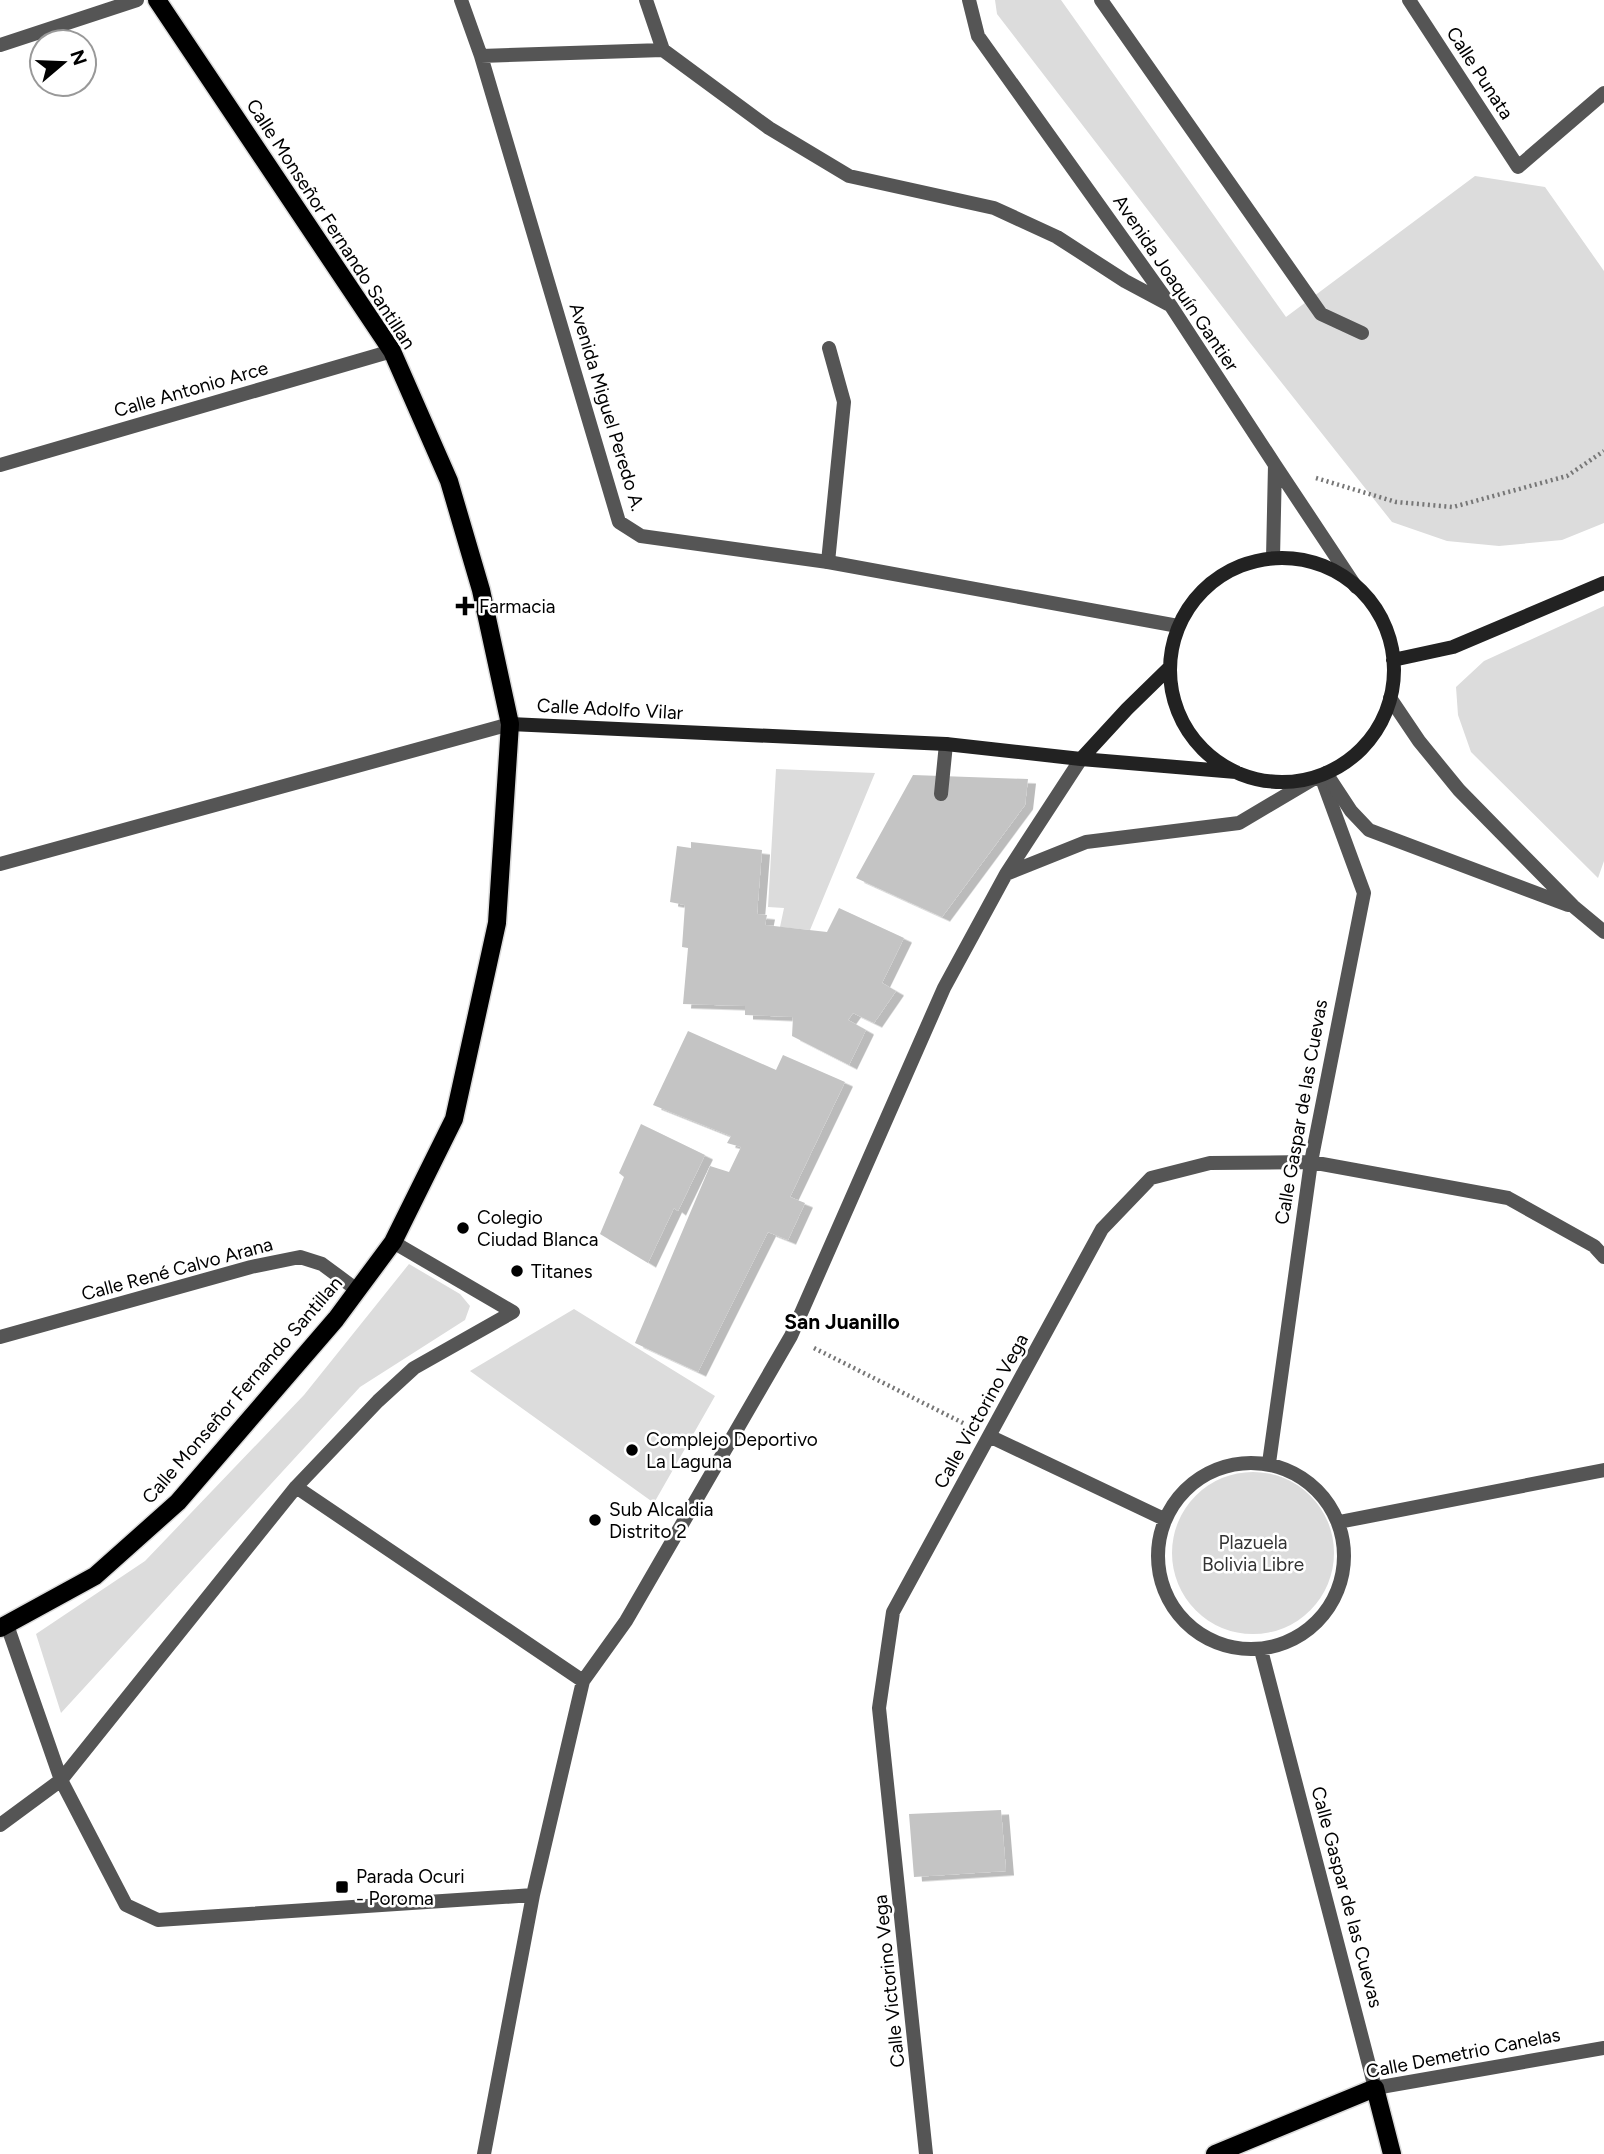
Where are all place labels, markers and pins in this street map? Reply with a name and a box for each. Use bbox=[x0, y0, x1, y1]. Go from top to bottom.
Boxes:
place label: Farmacia bbox=[479, 595, 556, 618]
marker: Farmacia bbox=[457, 598, 473, 614]
place label: Colegio Ciudad Blanca bbox=[477, 1206, 598, 1251]
marker: Colegio Ciudad Blanca bbox=[455, 1220, 471, 1236]
place label: Titanes bbox=[531, 1260, 593, 1283]
marker: Titanes bbox=[509, 1263, 525, 1279]
place label: Complejo Deportivo La Laguna bbox=[646, 1428, 818, 1473]
marker: Complejo Deportivo La Laguna bbox=[624, 1442, 640, 1458]
place label: Sub Alcaldia Distrito 2 bbox=[609, 1498, 714, 1543]
marker: Sub Alcaldia Distrito 2 bbox=[587, 1512, 603, 1528]
place label: Parada Ocuri - Poroma bbox=[356, 1865, 465, 1910]
marker: Parada Ocuri - Poroma bbox=[334, 1879, 350, 1895]

